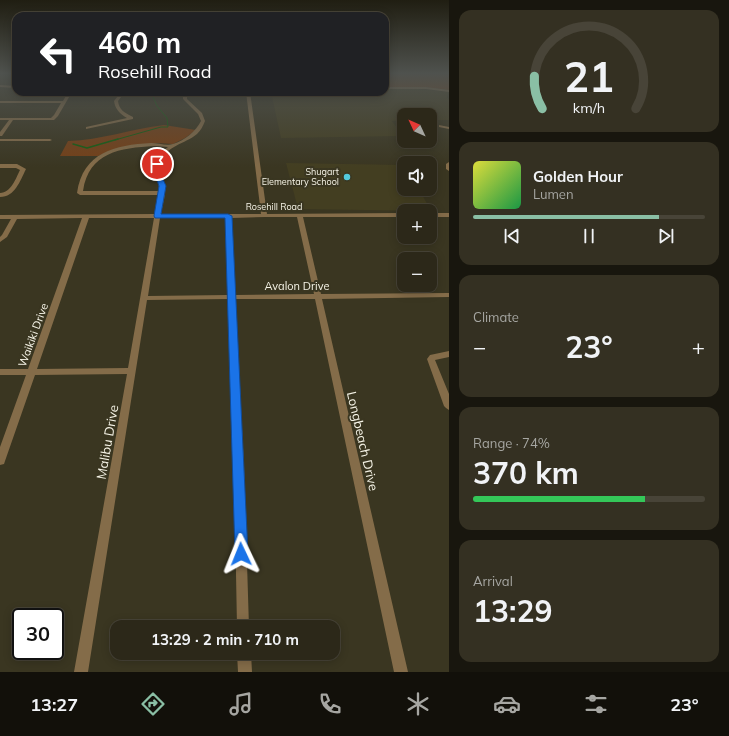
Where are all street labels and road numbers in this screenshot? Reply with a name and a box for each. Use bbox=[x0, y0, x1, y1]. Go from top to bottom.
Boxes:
street label: Rosehill Road bbox=[246, 201, 302, 212]
street label: Avalon Drive bbox=[265, 279, 329, 293]
street label: Waikiki Drive bbox=[15, 301, 51, 369]
street label: Longbeach Drive bbox=[344, 390, 382, 492]
street label: Malibu Drive bbox=[93, 404, 121, 480]

